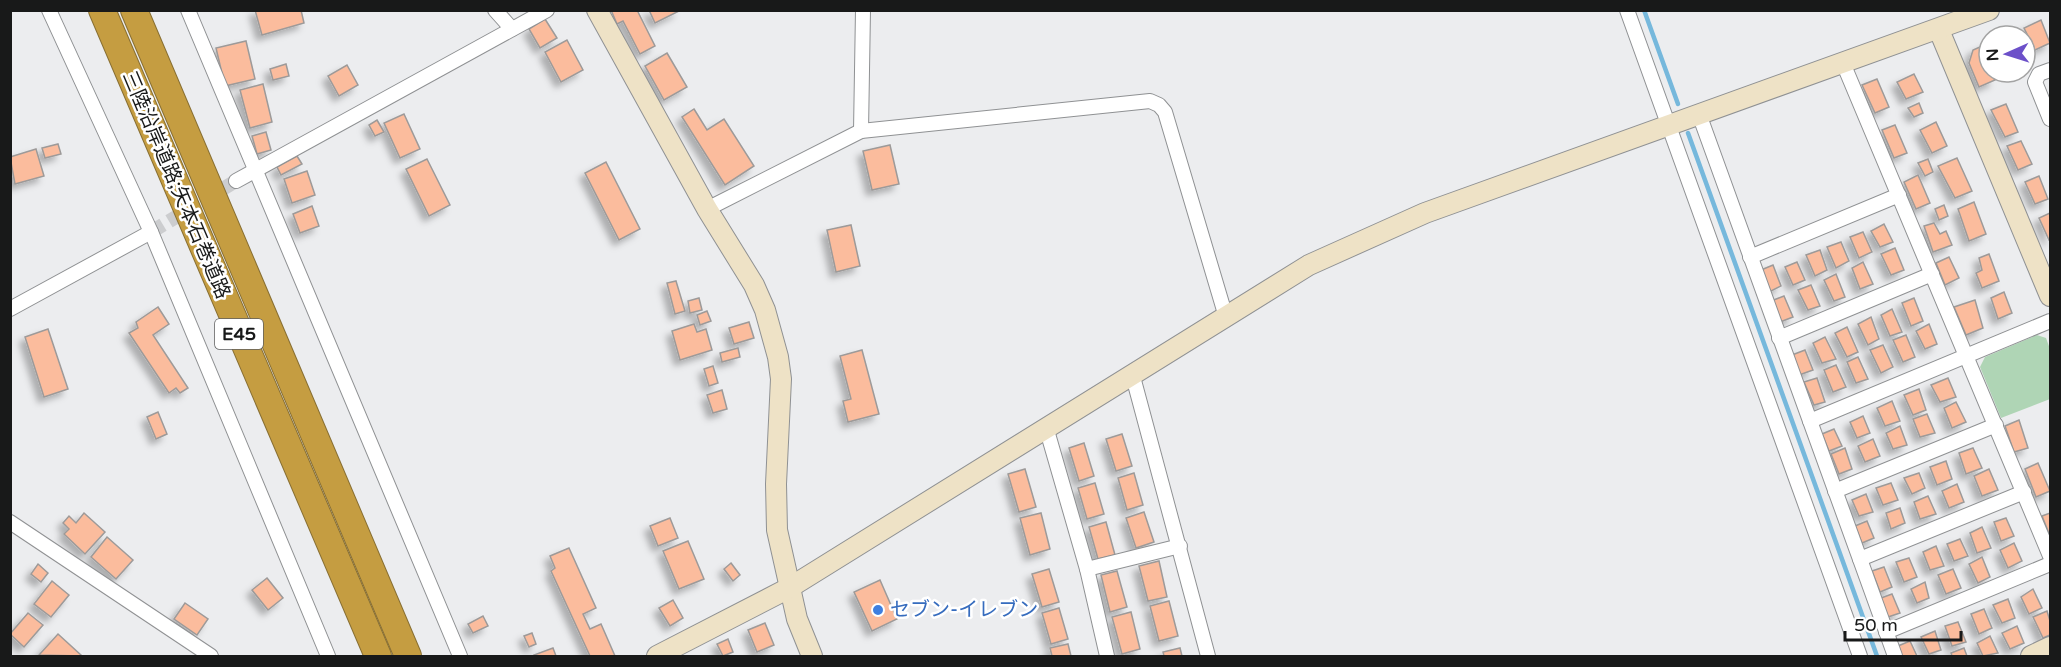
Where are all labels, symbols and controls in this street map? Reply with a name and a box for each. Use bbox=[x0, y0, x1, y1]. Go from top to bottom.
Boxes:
north arrow bbox=[1977, 24, 2037, 84]
text: N bbox=[1983, 48, 2003, 62]
street label: 三陸沿岸道路;矢本石巻道路 bbox=[117, 67, 235, 303]
road number: E45 bbox=[215, 319, 263, 349]
place label: セブン-イレブン bbox=[890, 598, 1038, 622]
marker: セブン-イレブン bbox=[871, 603, 885, 617]
scale bar bbox=[1845, 604, 1960, 642]
text: 50 m bbox=[1854, 614, 1898, 636]

